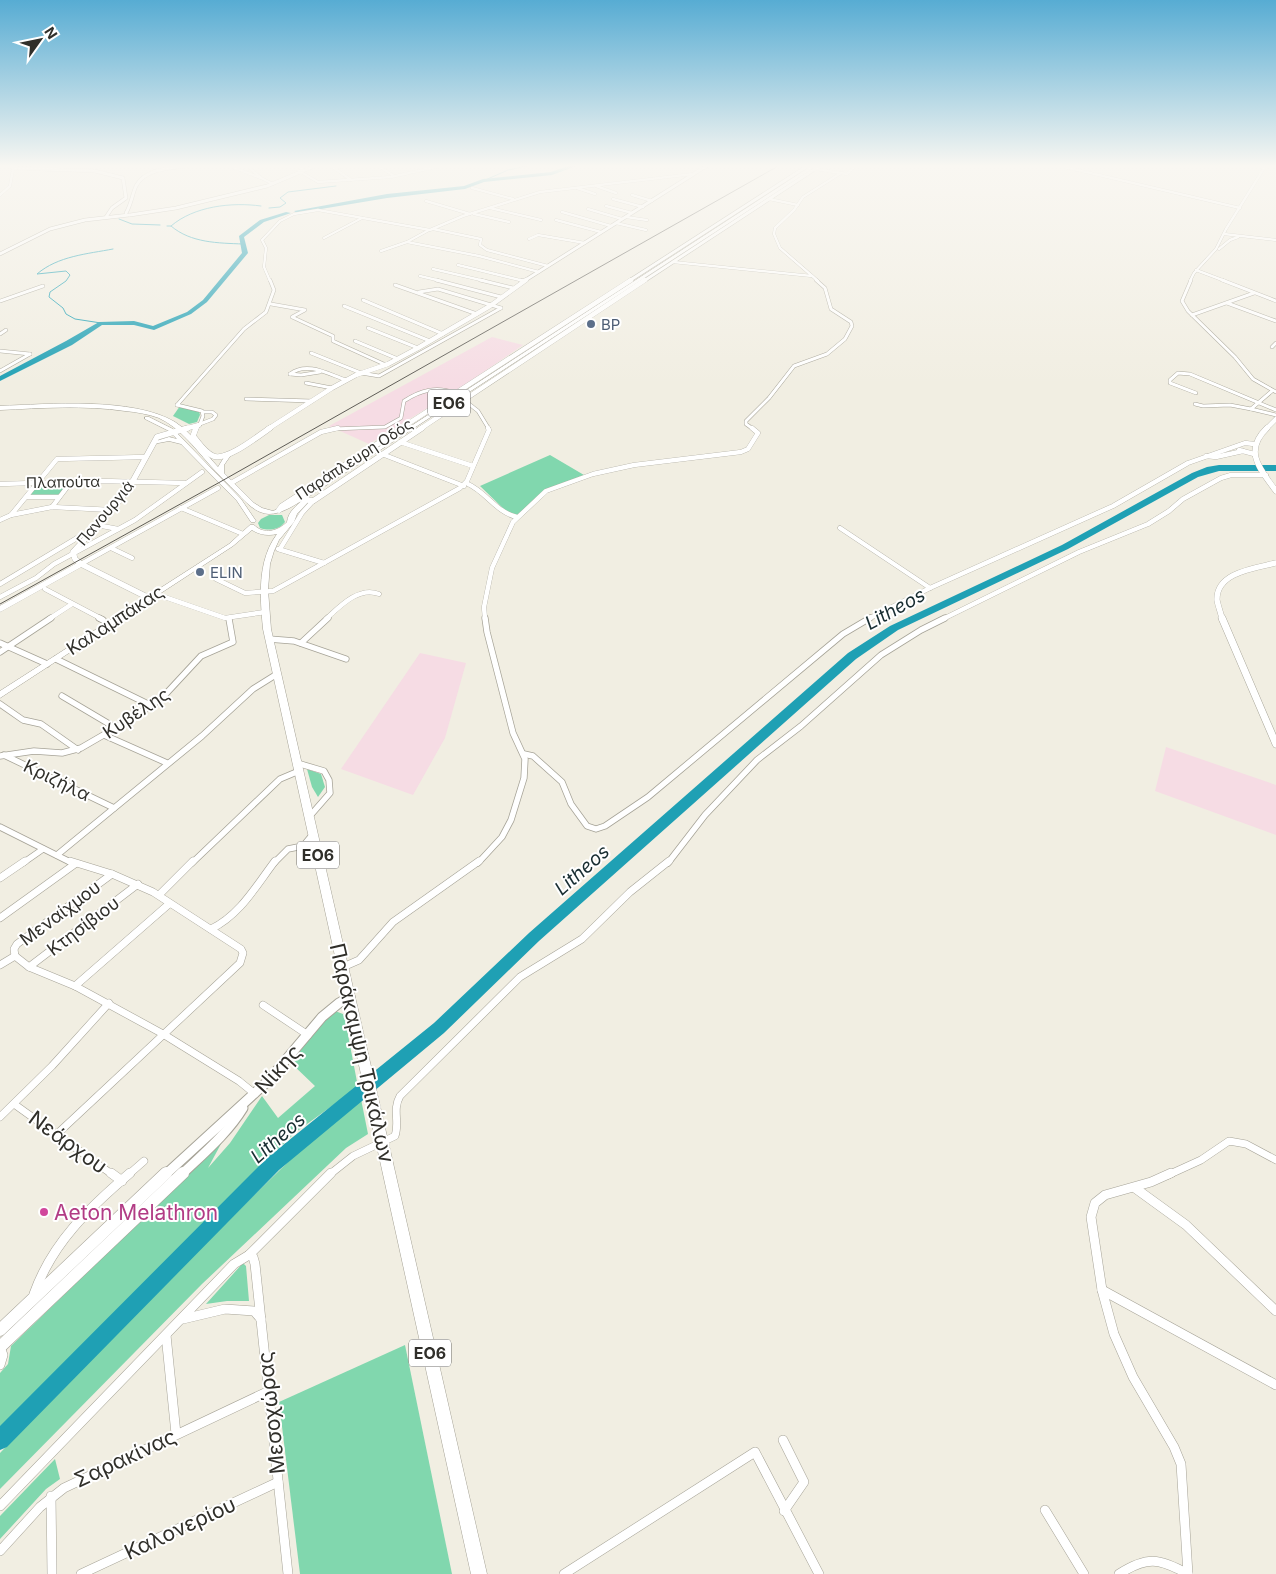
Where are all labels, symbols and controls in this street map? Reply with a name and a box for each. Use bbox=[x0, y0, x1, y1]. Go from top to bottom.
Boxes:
north arrow bbox=[15, 15, 65, 65]
text: N bbox=[41, 24, 61, 42]
place label: BP bbox=[601, 315, 620, 334]
marker: BP bbox=[585, 318, 597, 330]
road number: ΕΟ6 bbox=[428, 389, 470, 416]
street label: Παράπλευρη Οδός bbox=[292, 414, 416, 504]
street label: Πλαπούτα bbox=[26, 472, 100, 492]
street label: Πανουργιά bbox=[72, 477, 138, 549]
place label: ELIN bbox=[210, 563, 243, 582]
marker: ELIN bbox=[194, 566, 206, 578]
street label: Καλαμπάκας bbox=[62, 581, 168, 659]
water label: Litheos bbox=[861, 583, 929, 635]
street label: Κυβέλης bbox=[99, 683, 173, 743]
street label: Κριζήλα bbox=[20, 755, 94, 805]
water label: Litheos bbox=[550, 840, 614, 900]
road number: ΕΟ6 bbox=[297, 842, 339, 868]
street label: Μεναίχμου bbox=[16, 876, 104, 950]
street label: Κτησίβιου bbox=[43, 892, 123, 960]
street label: Παράκαμψη Τρικάλων bbox=[325, 941, 399, 1165]
street label: Νίκης bbox=[250, 1039, 306, 1099]
street label: Νεάρχου bbox=[24, 1105, 112, 1179]
water label: Litheos bbox=[246, 1108, 310, 1168]
place label: Aeton Melathron bbox=[54, 1200, 218, 1225]
marker: Aeton Melathron bbox=[38, 1206, 50, 1218]
road number: ΕΟ6 bbox=[409, 1340, 451, 1366]
street label: Μεσοχώρας bbox=[252, 1351, 290, 1475]
street label: Σαρακίνας bbox=[70, 1423, 180, 1493]
street label: Καλονερίου bbox=[120, 1491, 240, 1565]

